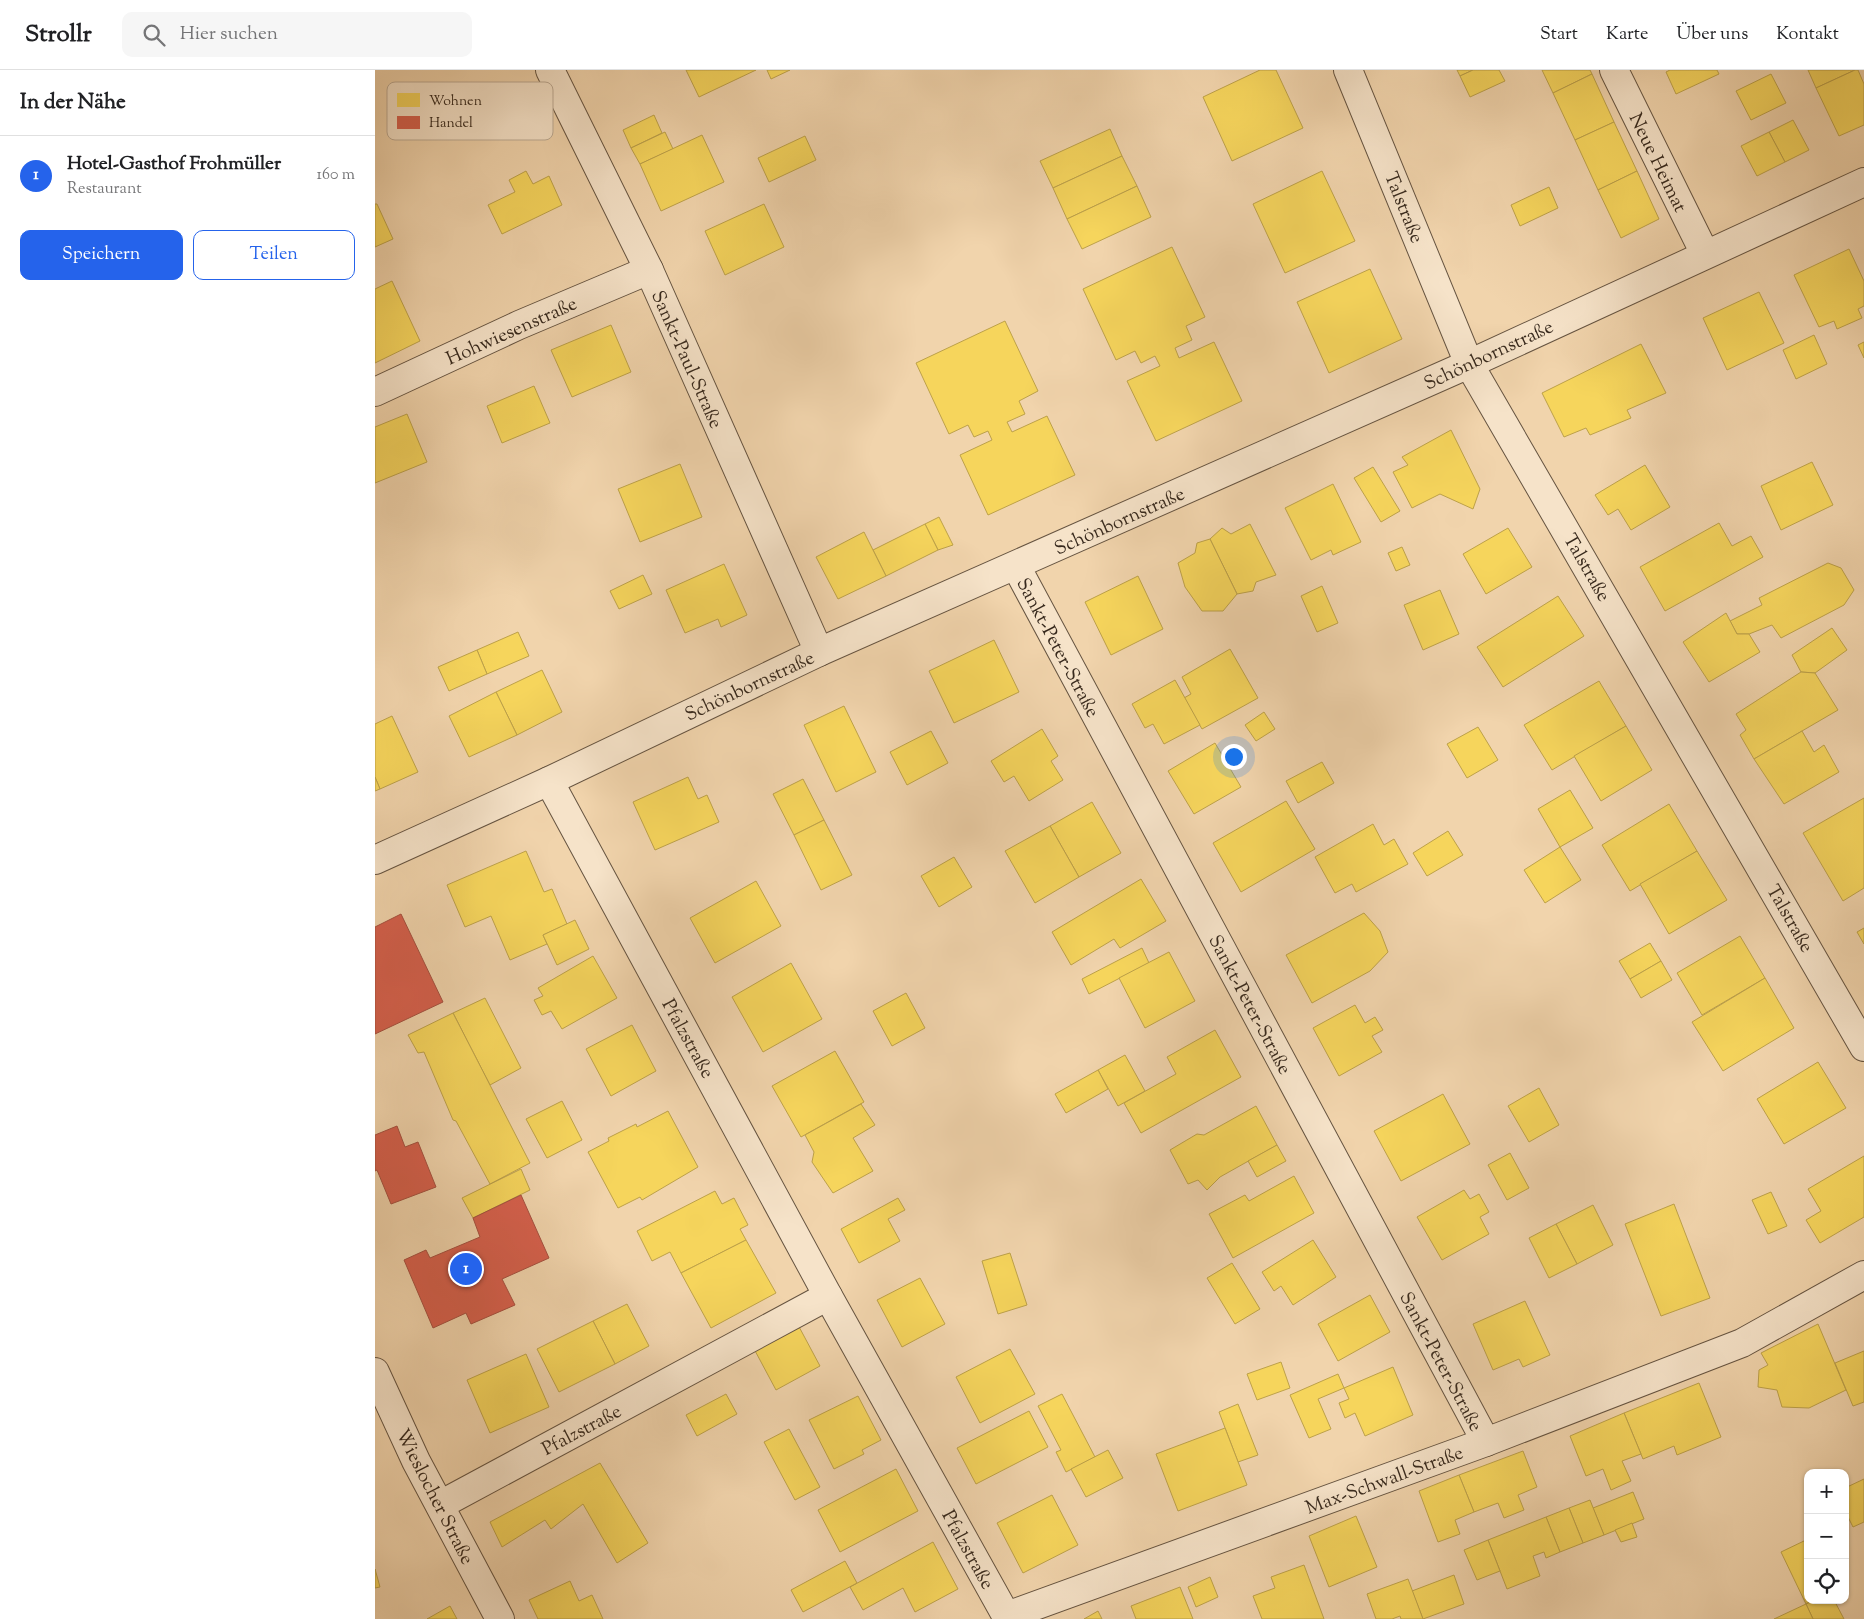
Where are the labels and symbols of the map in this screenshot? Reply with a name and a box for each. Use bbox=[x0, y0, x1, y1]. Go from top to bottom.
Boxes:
legend bbox=[387, 82, 553, 140]
text: Wohnen bbox=[429, 92, 482, 112]
street label: Neue Heimat bbox=[1621, 109, 1693, 218]
text: Handel bbox=[429, 114, 473, 134]
street label: Talstraße bbox=[1376, 168, 1429, 248]
street label: Sankt-Paul-Straße bbox=[643, 287, 728, 433]
street label: Hohwiesenstraße bbox=[442, 291, 582, 373]
street label: Schönbornstraße bbox=[1420, 314, 1558, 398]
street label: Schönbornstraße bbox=[1051, 481, 1190, 563]
street label: Talstraße bbox=[1556, 529, 1616, 607]
street label: Sankt-Peter-Straße bbox=[1009, 574, 1105, 723]
street label: Schönbornstraße bbox=[681, 645, 819, 729]
your location bbox=[1221, 744, 1247, 770]
street label: Talstraße bbox=[1759, 880, 1819, 958]
street label: Sankt-Peter-Straße bbox=[1201, 931, 1297, 1080]
street label: Pfalzstraße bbox=[654, 995, 720, 1084]
pin: 1 bbox=[450, 1250, 482, 1288]
street label: Sankt-Peter-Straße bbox=[1392, 1288, 1488, 1437]
street label: Pfalzstraße bbox=[537, 1399, 627, 1464]
street label: Wieslocher Straße bbox=[388, 1425, 480, 1570]
street label: Max-Schwall-Straße bbox=[1302, 1440, 1468, 1522]
street label: Pfalzstraße bbox=[934, 1506, 1000, 1595]

